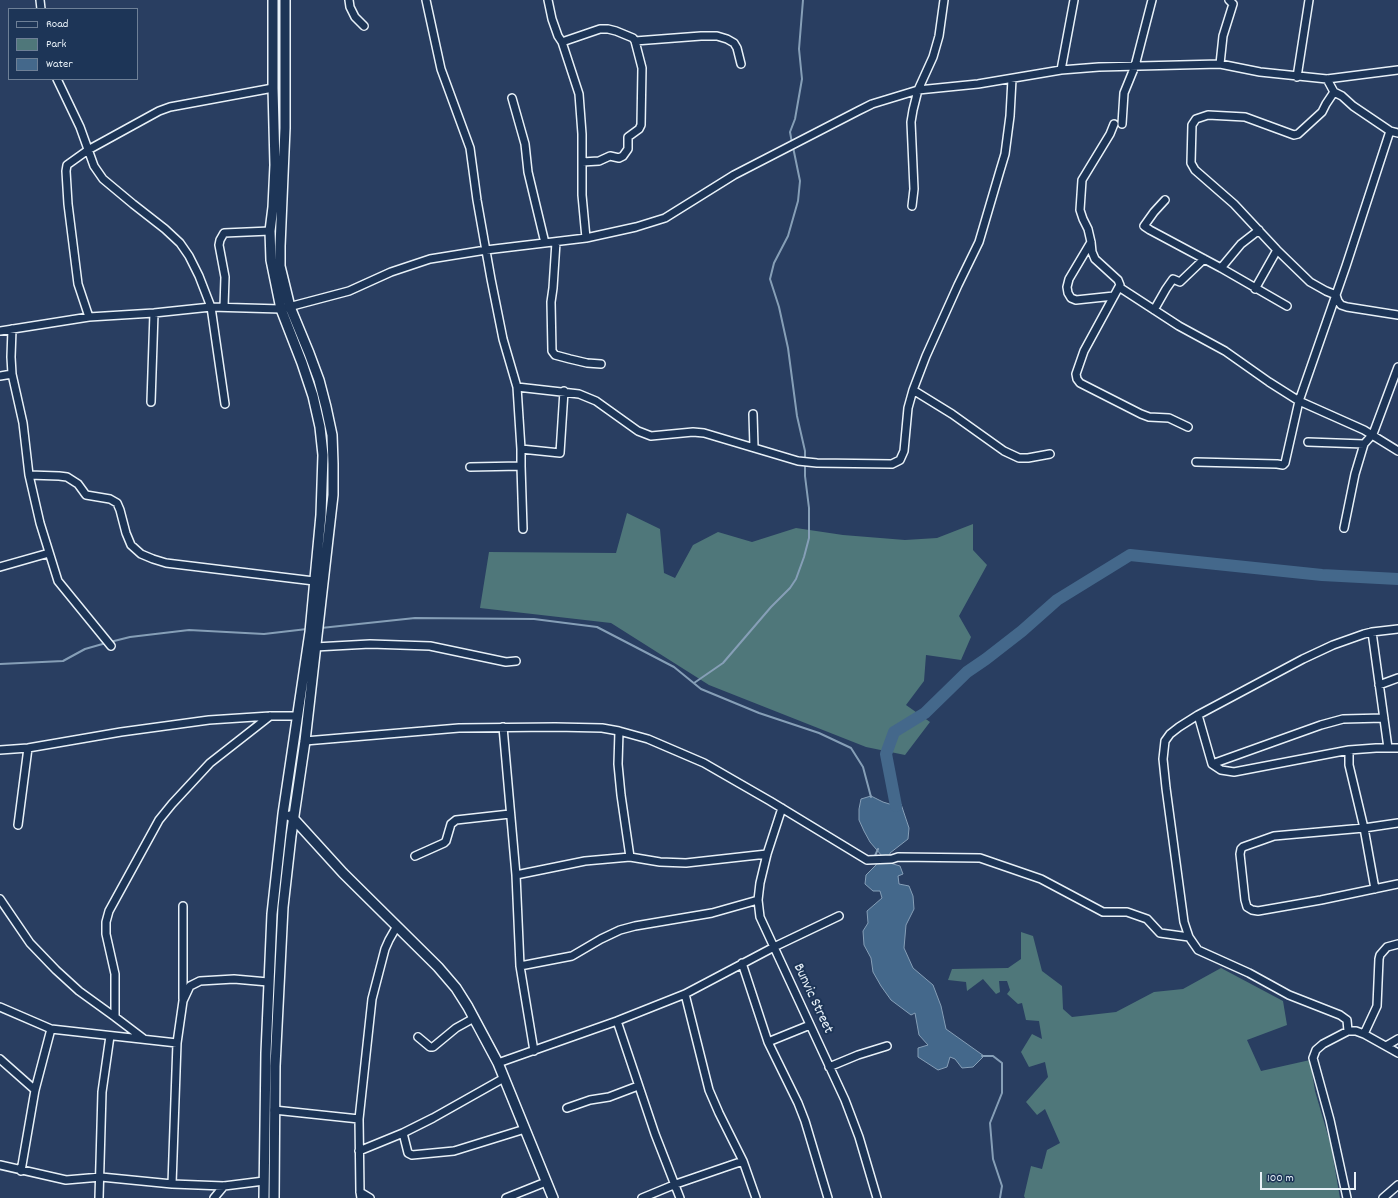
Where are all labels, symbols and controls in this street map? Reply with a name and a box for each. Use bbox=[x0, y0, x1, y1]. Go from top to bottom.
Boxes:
legend bbox=[8, 8, 138, 80]
text: Road bbox=[46, 16, 68, 33]
text: Park bbox=[46, 36, 66, 53]
text: Water bbox=[46, 56, 73, 73]
street label: Bunvic Street bbox=[788, 961, 836, 1037]
scale bar bbox=[1262, 1164, 1358, 1190]
text: 100 m bbox=[1267, 1170, 1294, 1187]

